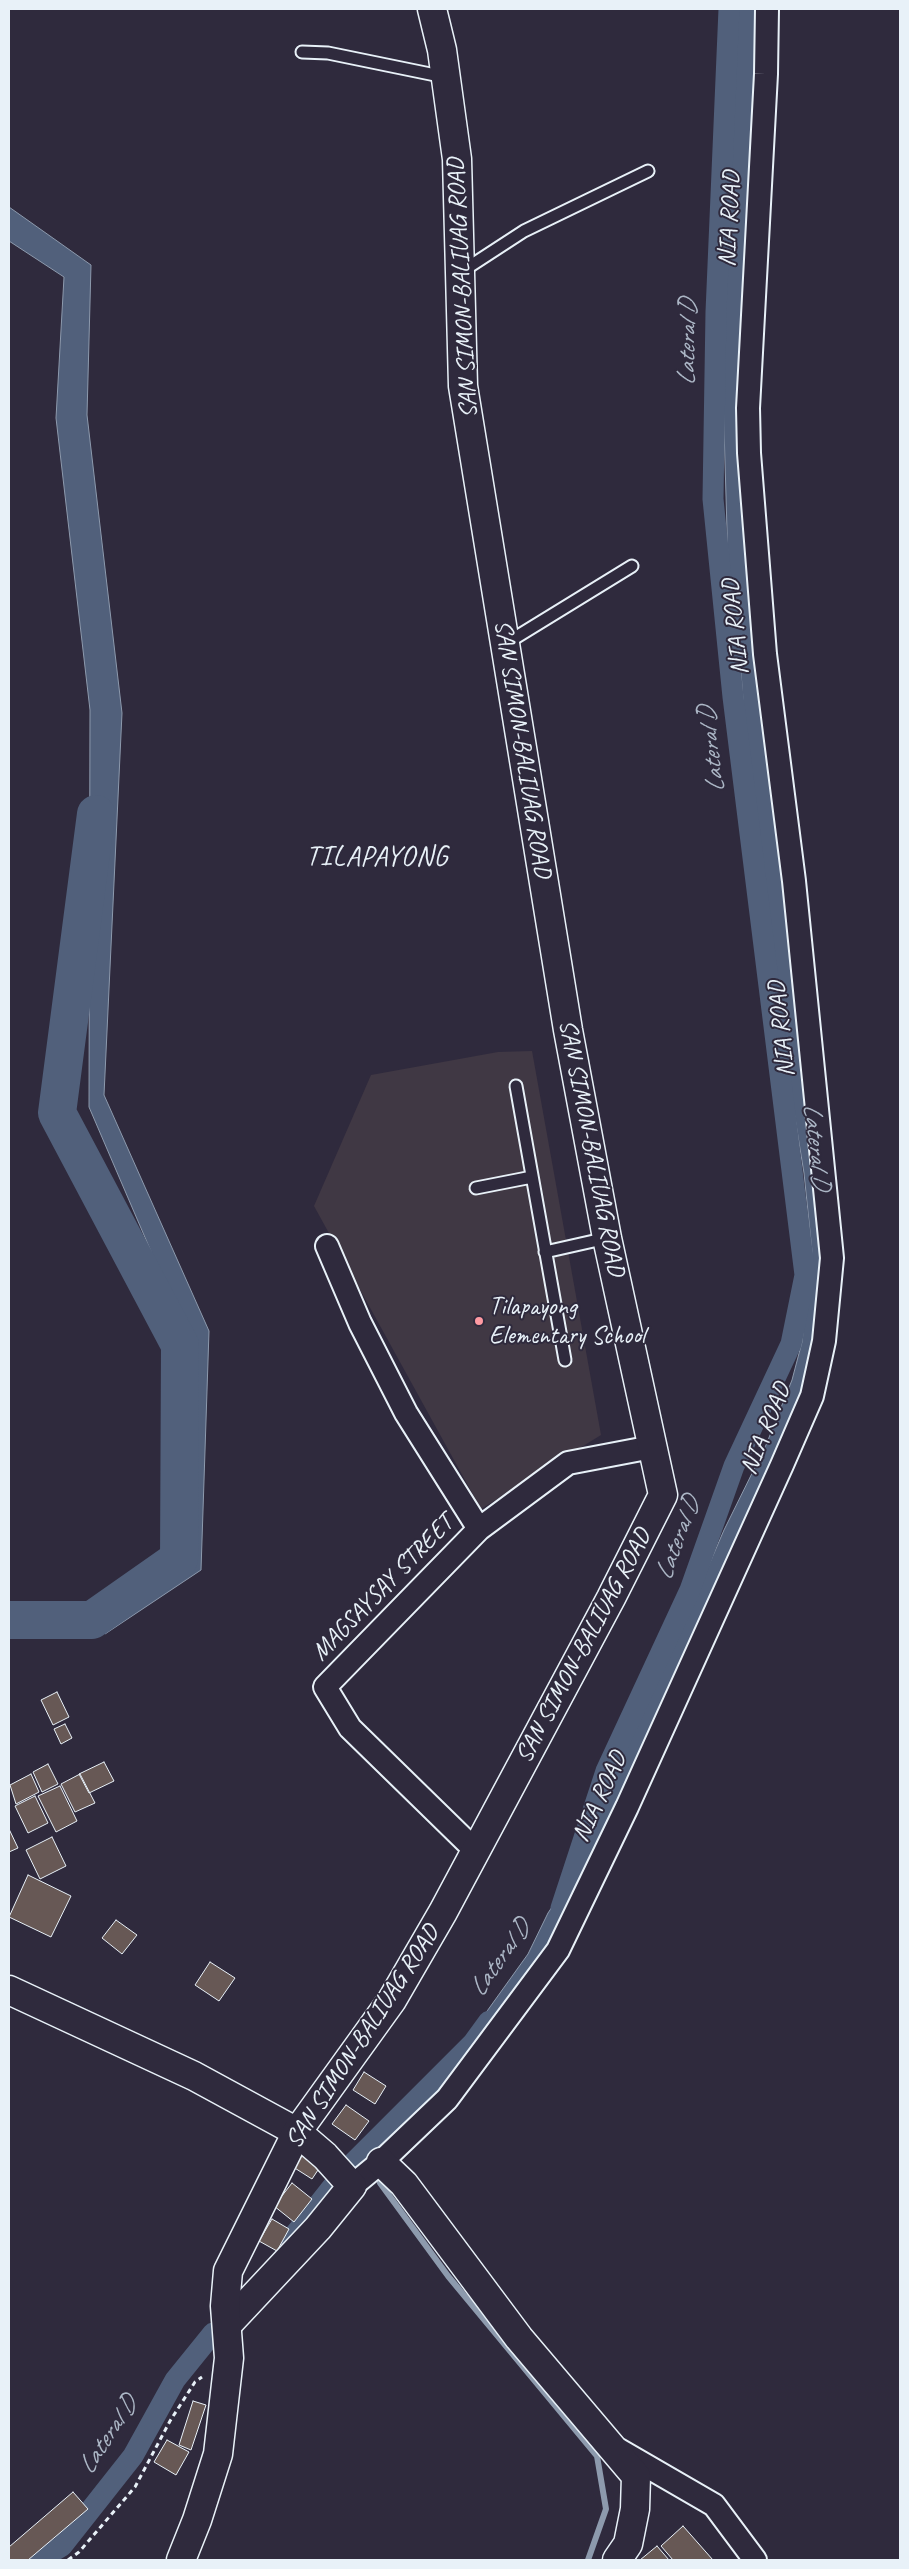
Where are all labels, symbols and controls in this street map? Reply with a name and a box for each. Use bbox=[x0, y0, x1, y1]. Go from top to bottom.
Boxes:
street label: SAN SIMON-BALIUAG ROAD bbox=[441, 157, 485, 419]
street label: NIA ROAD bbox=[713, 170, 747, 268]
water label: Lateral D bbox=[672, 300, 704, 386]
street label: NIA ROAD bbox=[716, 578, 756, 676]
street label: SAN SIMON-BALIUAG ROAD bbox=[487, 618, 557, 880]
water label: Lateral D bbox=[691, 706, 733, 794]
district label: TILAPAYONG bbox=[305, 841, 449, 875]
street label: NIA ROAD bbox=[762, 980, 802, 1078]
street label: SAN SIMON-BALIUAG ROAD bbox=[551, 1017, 631, 1279]
water label: Lateral D bbox=[795, 1102, 837, 1190]
place label: Tilapayong Elementary School bbox=[489, 1292, 645, 1351]
marker: Tilapayong Elementary School bbox=[473, 1315, 485, 1327]
street label: NIA ROAD bbox=[734, 1379, 798, 1479]
water label: Lateral D bbox=[649, 1494, 707, 1584]
street label: MAGSAYSAY STREET bbox=[306, 1509, 460, 1667]
street label: SAN SIMON-BALIUAG ROAD bbox=[510, 1524, 658, 1768]
street label: NIA ROAD bbox=[566, 1747, 634, 1847]
water label: Lateral D bbox=[463, 1915, 537, 2003]
street label: SAN SIMON-BALIUAG ROAD bbox=[279, 1920, 447, 2154]
water label: Lateral D bbox=[72, 2392, 144, 2480]

